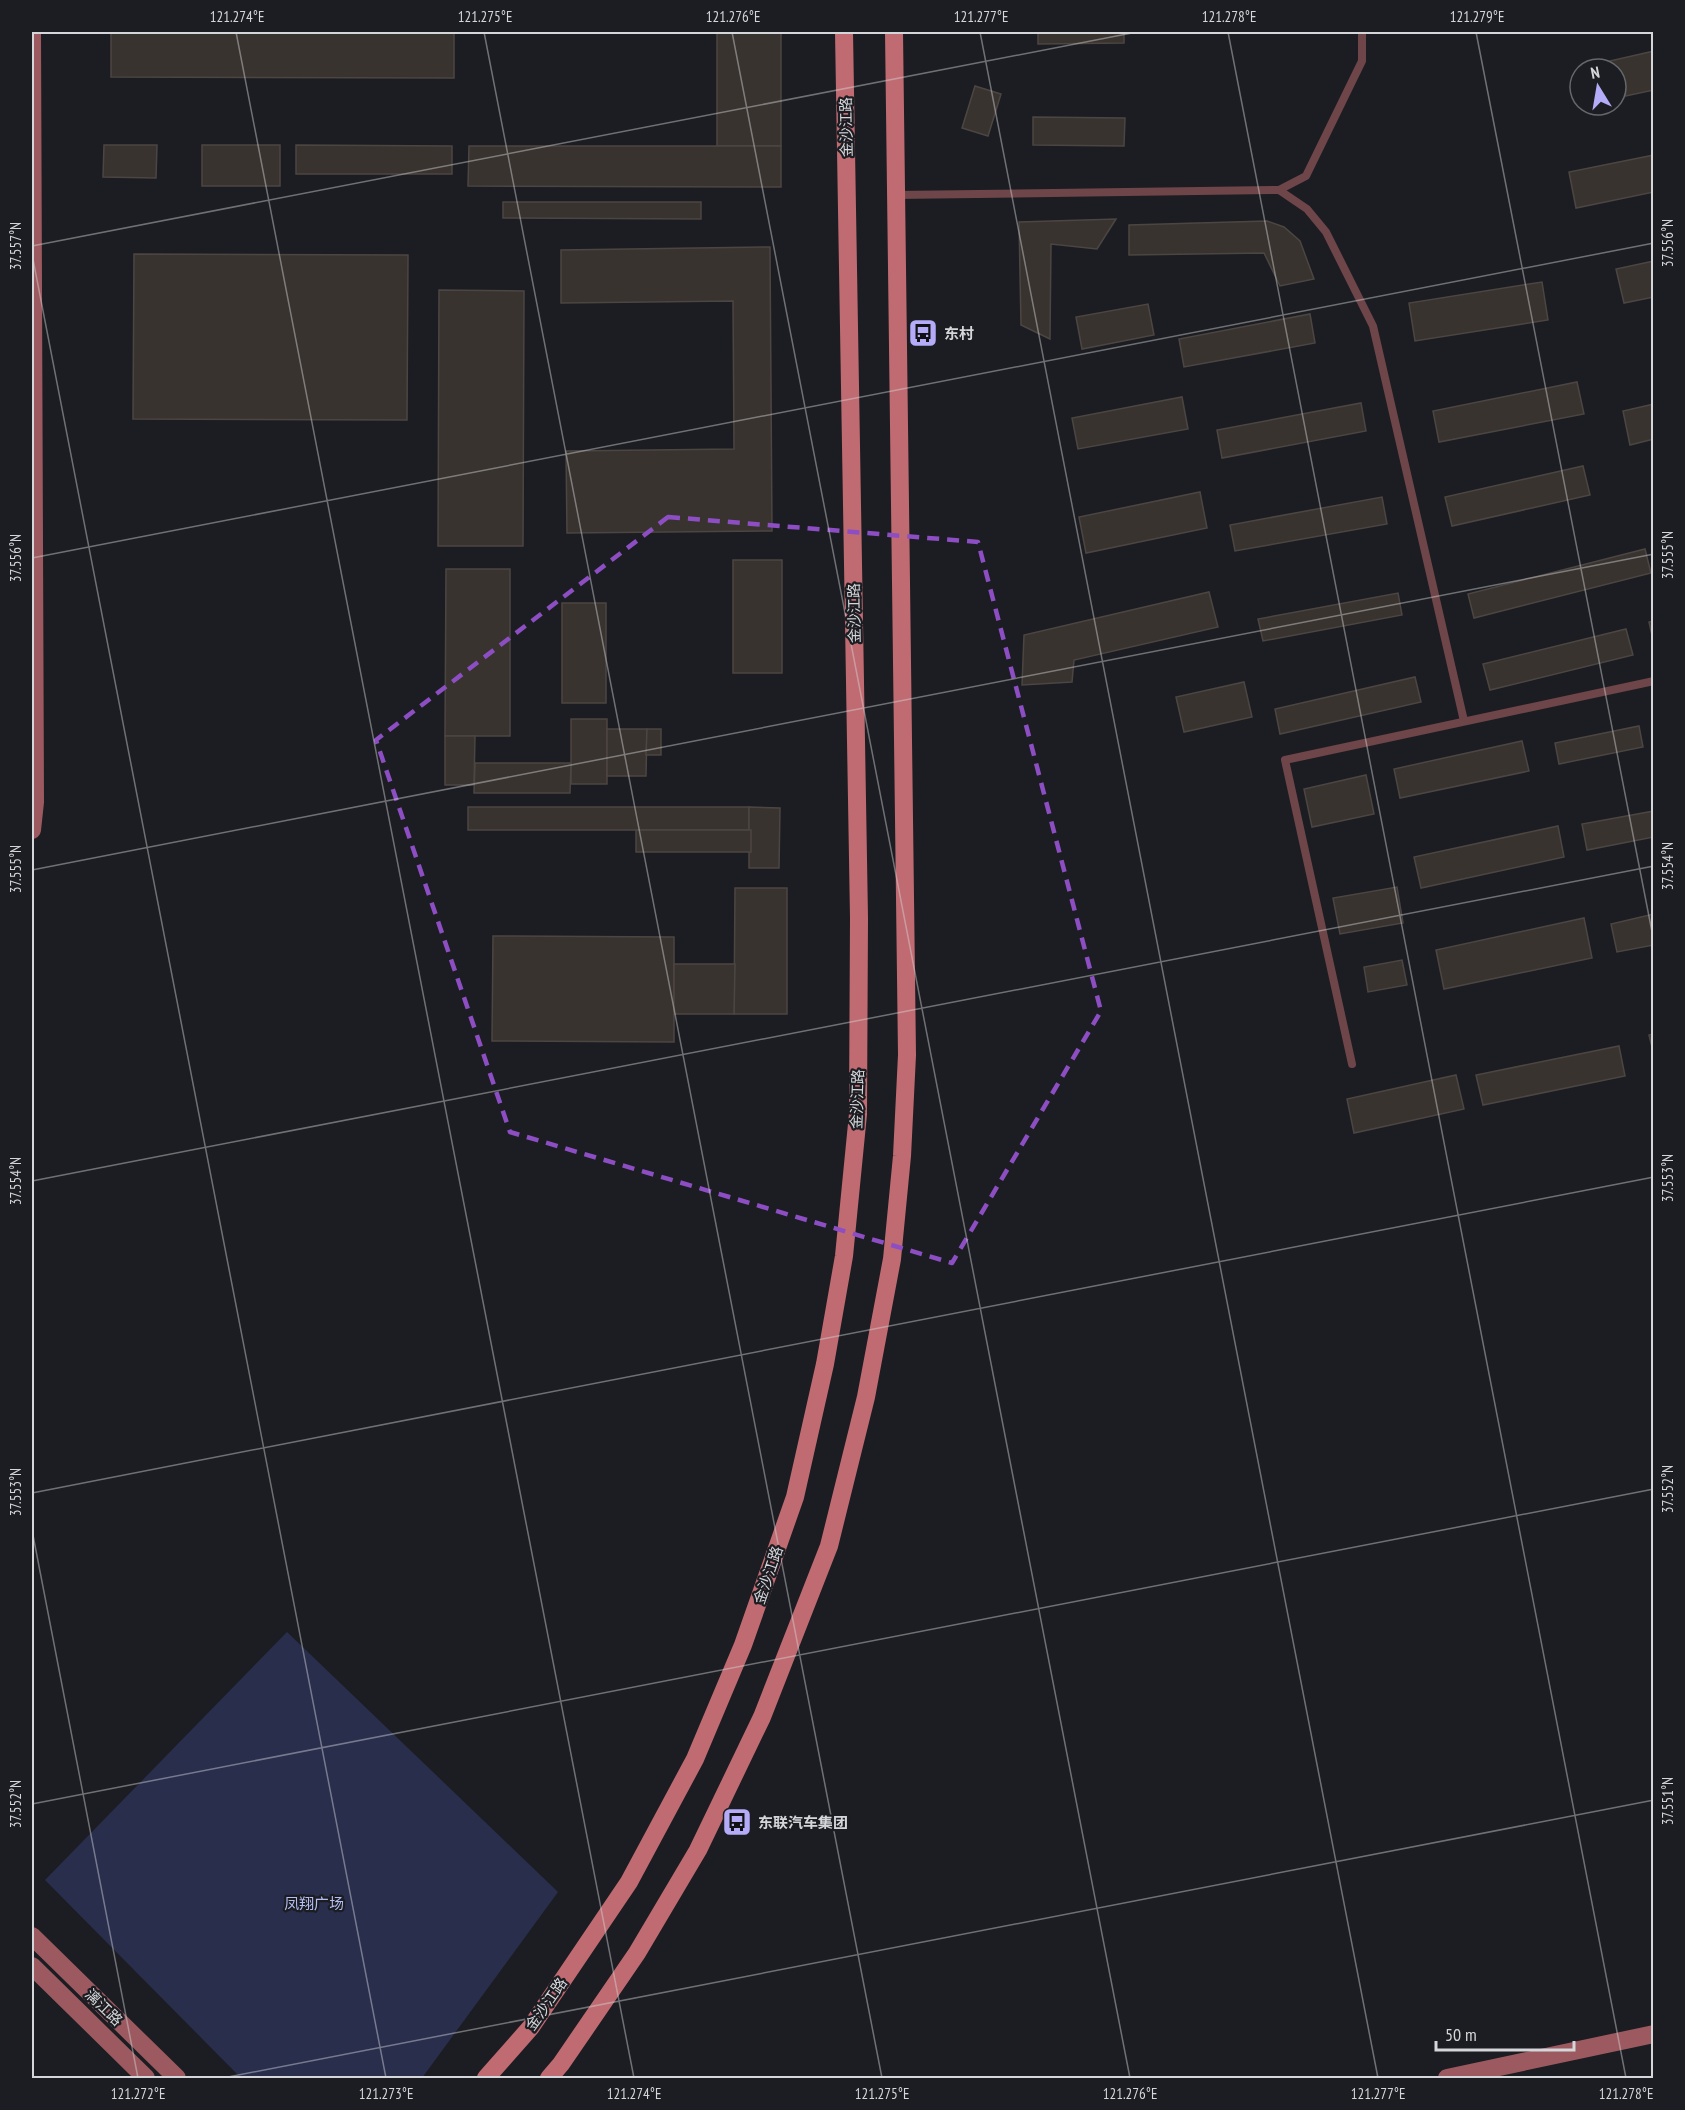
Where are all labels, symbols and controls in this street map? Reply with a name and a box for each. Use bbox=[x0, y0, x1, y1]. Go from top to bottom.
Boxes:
text: 121.274°E bbox=[210, 7, 264, 26]
text: 121.275°E bbox=[458, 7, 512, 26]
text: 121.276°E bbox=[706, 7, 760, 26]
text: 121.277°E bbox=[954, 7, 1008, 26]
text: 121.278°E bbox=[1202, 7, 1256, 26]
text: 121.279°E bbox=[1450, 7, 1504, 26]
north arrow bbox=[1568, 57, 1628, 117]
text: N bbox=[1589, 62, 1601, 83]
street label: 金沙江路 bbox=[836, 97, 856, 157]
text: 37.556°N bbox=[1658, 219, 1677, 267]
text: 37.557°N bbox=[6, 222, 25, 270]
bus stop icon: 东村 bbox=[907, 317, 939, 349]
place label: 东村 bbox=[944, 324, 974, 343]
text: 37.555°N bbox=[1658, 531, 1677, 579]
text: 37.556°N bbox=[6, 534, 25, 582]
street label: 金沙江路 bbox=[844, 583, 864, 643]
text: 37.554°N bbox=[1658, 842, 1677, 890]
text: 37.555°N bbox=[6, 845, 25, 893]
street label: 金沙江路 bbox=[846, 1069, 868, 1129]
text: 37.553°N bbox=[1658, 1154, 1677, 1202]
text: 37.554°N bbox=[6, 1157, 25, 1205]
text: 37.552°N bbox=[1658, 1465, 1677, 1513]
text: 37.553°N bbox=[6, 1468, 25, 1516]
street label: 金沙江路 bbox=[749, 1544, 787, 1606]
text: 37.551°N bbox=[1658, 1777, 1677, 1825]
text: 37.552°N bbox=[6, 1780, 25, 1828]
bus stop icon: 东联汽车集团 bbox=[721, 1806, 753, 1838]
place label: 东联汽车集团 bbox=[758, 1813, 848, 1832]
park label: 凤翔广场 bbox=[284, 1894, 344, 1913]
street label: 金沙江路 bbox=[521, 1974, 571, 2034]
street label: 漓江路 bbox=[81, 1985, 127, 2029]
scale bar bbox=[1436, 2014, 1574, 2052]
text: 50 m bbox=[1445, 2023, 1477, 2046]
text: 121.272°E bbox=[111, 2084, 165, 2103]
text: 121.273°E bbox=[359, 2084, 413, 2103]
text: 121.274°E bbox=[607, 2084, 661, 2103]
text: 121.275°E bbox=[855, 2084, 909, 2103]
text: 121.276°E bbox=[1103, 2084, 1157, 2103]
text: 121.277°E bbox=[1351, 2084, 1405, 2103]
text: 121.278°E bbox=[1599, 2084, 1653, 2103]

